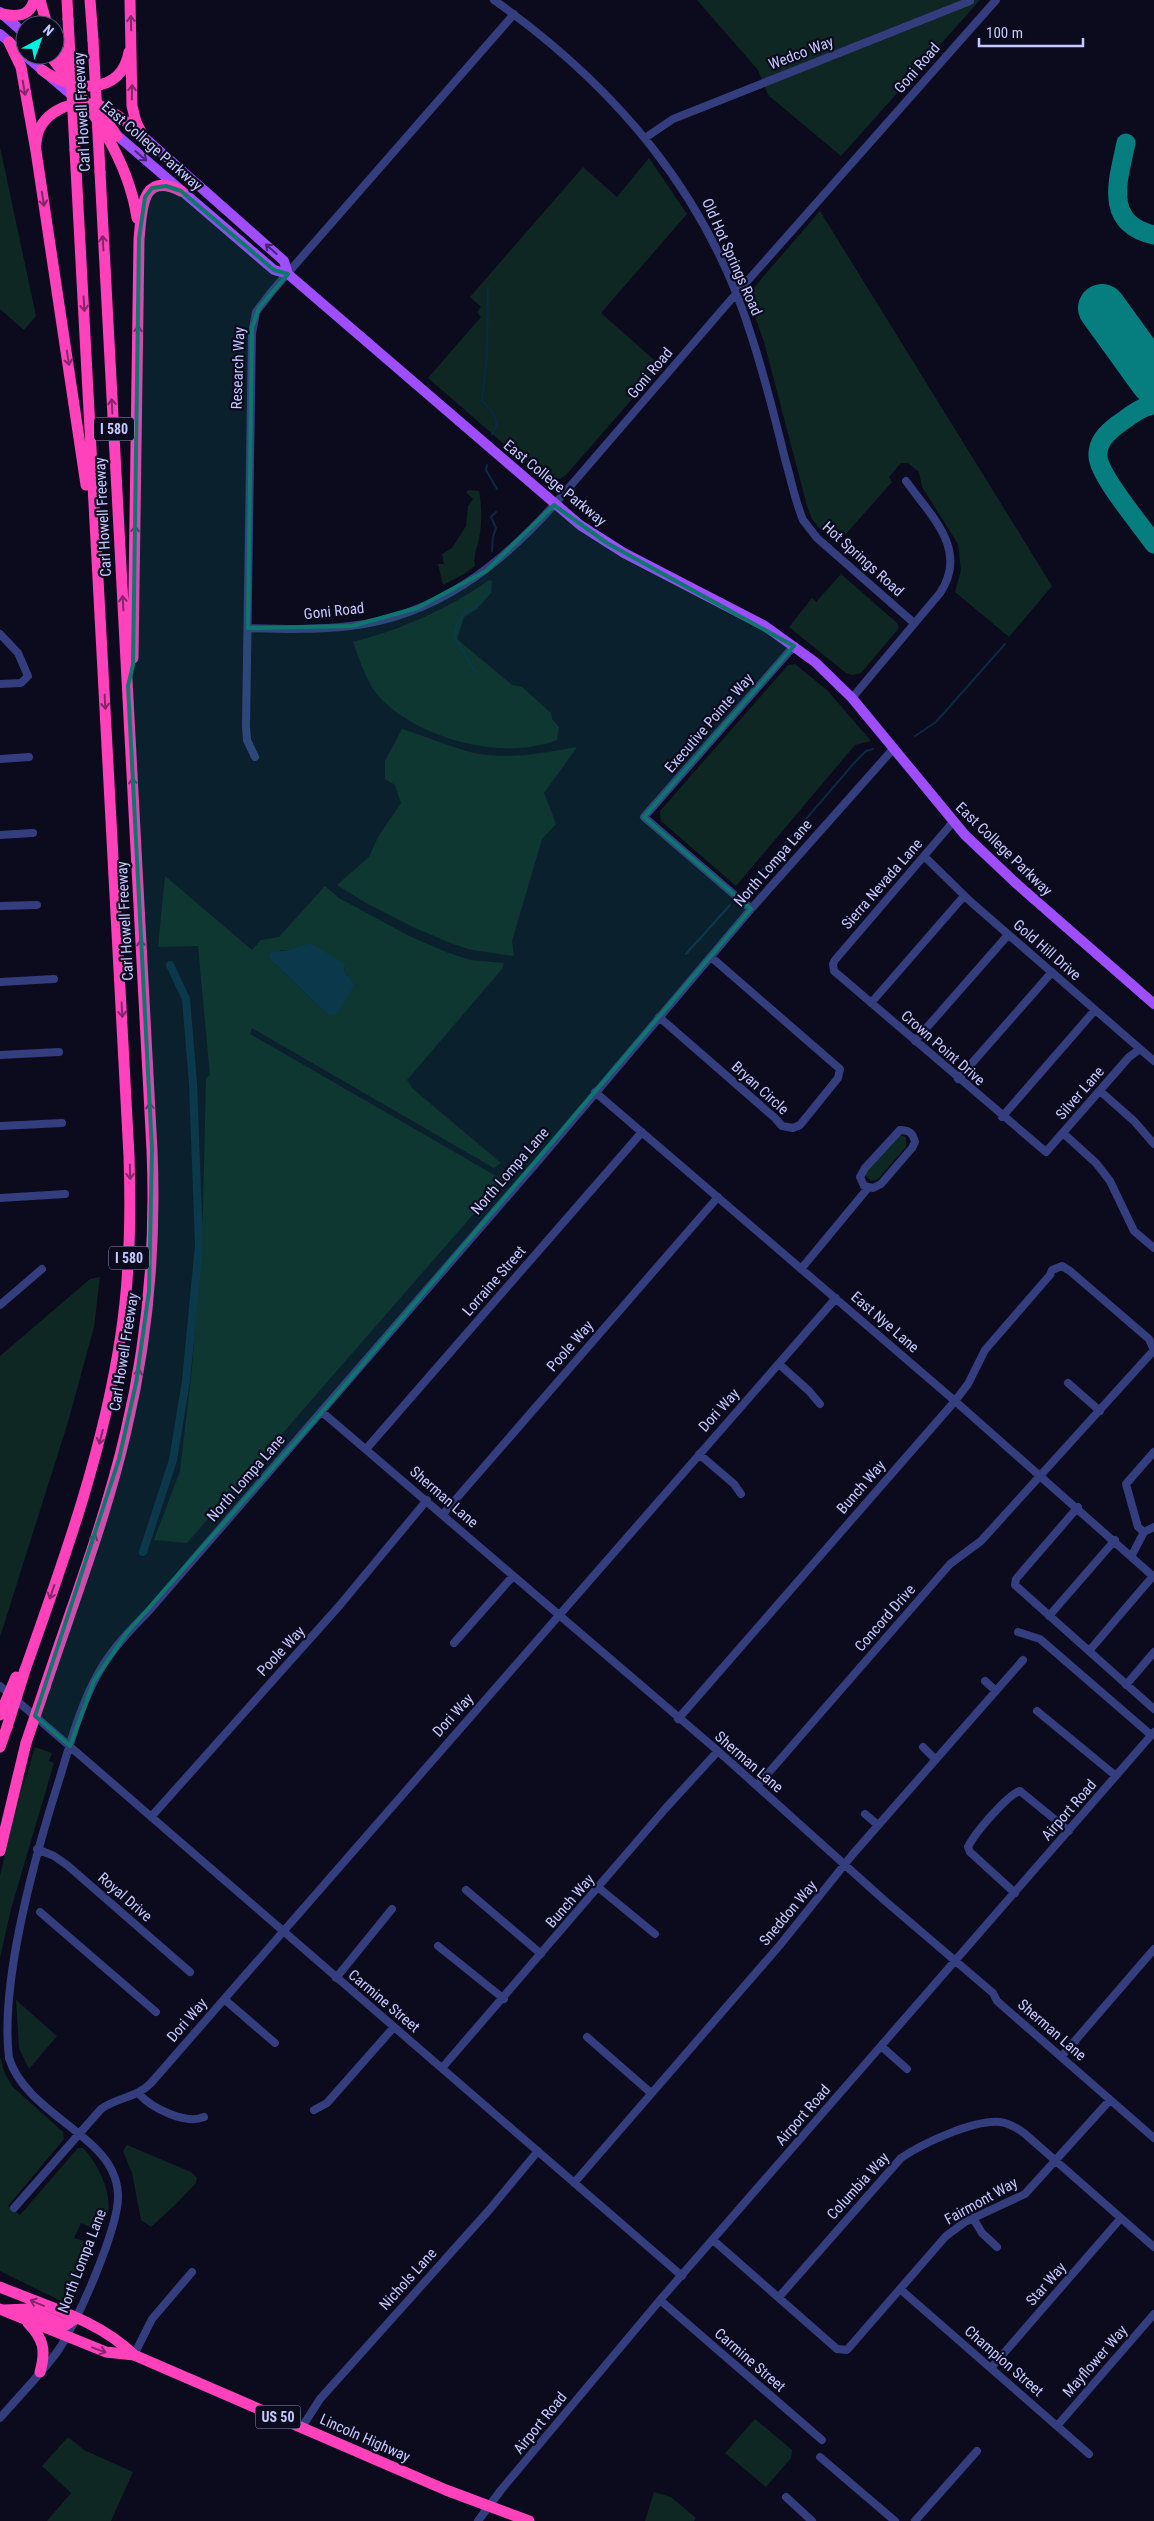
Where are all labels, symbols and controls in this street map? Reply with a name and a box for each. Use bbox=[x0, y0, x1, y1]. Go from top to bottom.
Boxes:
north arrow bbox=[15, 15, 65, 65]
one-way arrow bbox=[126, 15, 136, 32]
scale bar bbox=[979, 15, 1083, 47]
text: N bbox=[40, 21, 57, 39]
text: 100 m bbox=[986, 24, 1023, 42]
street label: Wedco Way bbox=[766, 32, 836, 74]
street label: Goni Road bbox=[890, 39, 944, 97]
street label: Carl Howell Freeway bbox=[70, 52, 94, 172]
one-way arrow bbox=[20, 79, 30, 95]
one-way arrow bbox=[127, 84, 137, 100]
street label: East College Parkway bbox=[98, 98, 206, 194]
one-way arrow bbox=[134, 151, 147, 162]
one-way arrow bbox=[39, 191, 49, 207]
street label: Old Hot Springs Road bbox=[698, 196, 766, 318]
one-way arrow bbox=[98, 236, 108, 252]
one-way arrow bbox=[264, 243, 277, 255]
one-way arrow bbox=[79, 296, 88, 312]
one-way arrow bbox=[133, 325, 143, 341]
street label: Research Way bbox=[228, 326, 248, 410]
street label: Goni Road bbox=[624, 344, 676, 402]
one-way arrow bbox=[63, 350, 73, 366]
one-way arrow bbox=[108, 398, 117, 414]
road number: I 580 bbox=[94, 418, 134, 440]
street label: East College Parkway bbox=[500, 436, 610, 530]
street label: Carl Howell Freeway bbox=[91, 457, 115, 577]
street label: Hot Springs Road bbox=[819, 518, 907, 600]
one-way arrow bbox=[130, 525, 139, 541]
one-way arrow bbox=[118, 595, 127, 611]
street label: Goni Road bbox=[303, 599, 365, 623]
street label: Executive Pointe Way bbox=[661, 670, 757, 776]
one-way arrow bbox=[100, 693, 109, 709]
one-way arrow bbox=[128, 777, 137, 793]
street label: East College Parkway bbox=[952, 798, 1056, 900]
street label: North Lompa Lane bbox=[730, 816, 816, 910]
street label: Sierra Nevada Lane bbox=[838, 835, 926, 933]
street label: Carl Howell Freeway bbox=[113, 861, 137, 981]
street label: Gold Hill Drive bbox=[1010, 916, 1084, 984]
one-way arrow bbox=[137, 940, 146, 956]
one-way arrow bbox=[117, 1001, 126, 1017]
street label: Crown Point Drive bbox=[897, 1007, 989, 1089]
street label: Bryan Circle bbox=[728, 1058, 792, 1118]
street label: Silver Lane bbox=[1052, 1063, 1108, 1123]
one-way arrow bbox=[146, 1102, 155, 1118]
street label: North Lompa Lane bbox=[467, 1124, 553, 1218]
one-way arrow bbox=[125, 1164, 135, 1180]
street label: Lorraine Street bbox=[459, 1242, 529, 1320]
road number: I 580 bbox=[109, 1246, 149, 1270]
street label: East Nye Lane bbox=[847, 1288, 923, 1356]
street label: Carl Howell Freeway bbox=[106, 1291, 142, 1413]
street label: Poole Way bbox=[543, 1317, 597, 1375]
one-way arrow bbox=[133, 1369, 143, 1385]
street label: Dori Way bbox=[695, 1385, 743, 1435]
one-way arrow bbox=[96, 1428, 105, 1444]
street label: North Lompa Lane bbox=[203, 1431, 289, 1525]
street label: Bunch Way bbox=[833, 1457, 889, 1517]
street label: Sherman Lane bbox=[406, 1463, 482, 1531]
one-way arrow bbox=[89, 1534, 98, 1549]
street label: Concord Drive bbox=[851, 1581, 919, 1655]
one-way arrow bbox=[47, 1583, 56, 1599]
street label: Poole Way bbox=[253, 1622, 309, 1680]
street label: Dori Way bbox=[429, 1690, 477, 1740]
street label: Sherman Lane bbox=[711, 1728, 787, 1796]
street label: Airport Road bbox=[1038, 1776, 1100, 1844]
street label: Royal Drive bbox=[94, 1869, 156, 1925]
street label: Bunch Way bbox=[542, 1871, 598, 1931]
street label: Sneddon Way bbox=[755, 1877, 821, 1949]
street label: Carmine Street bbox=[345, 1966, 423, 2036]
street label: Dori Way bbox=[163, 1994, 211, 2046]
street label: Sherman Lane bbox=[1014, 1996, 1090, 2064]
street label: Airport Road bbox=[772, 2081, 834, 2149]
street label: Columbia Way bbox=[823, 2149, 893, 2223]
street label: Fairmont Way bbox=[941, 2174, 1021, 2228]
street label: North Lompa Lane bbox=[54, 2207, 110, 2315]
street label: Nichols Lane bbox=[376, 2244, 440, 2314]
street label: Star Way bbox=[1022, 2259, 1070, 2309]
one-way arrow bbox=[30, 2298, 46, 2307]
street label: Mayflower Way bbox=[1059, 2321, 1131, 2401]
street label: Champion Street bbox=[961, 2322, 1047, 2400]
street label: Carmine Street bbox=[711, 2324, 789, 2396]
one-way arrow bbox=[91, 2346, 107, 2355]
street label: Airport Road bbox=[510, 2388, 570, 2458]
road number: US 50 bbox=[256, 2406, 300, 2428]
street label: Lincoln Highway bbox=[317, 2410, 413, 2466]

